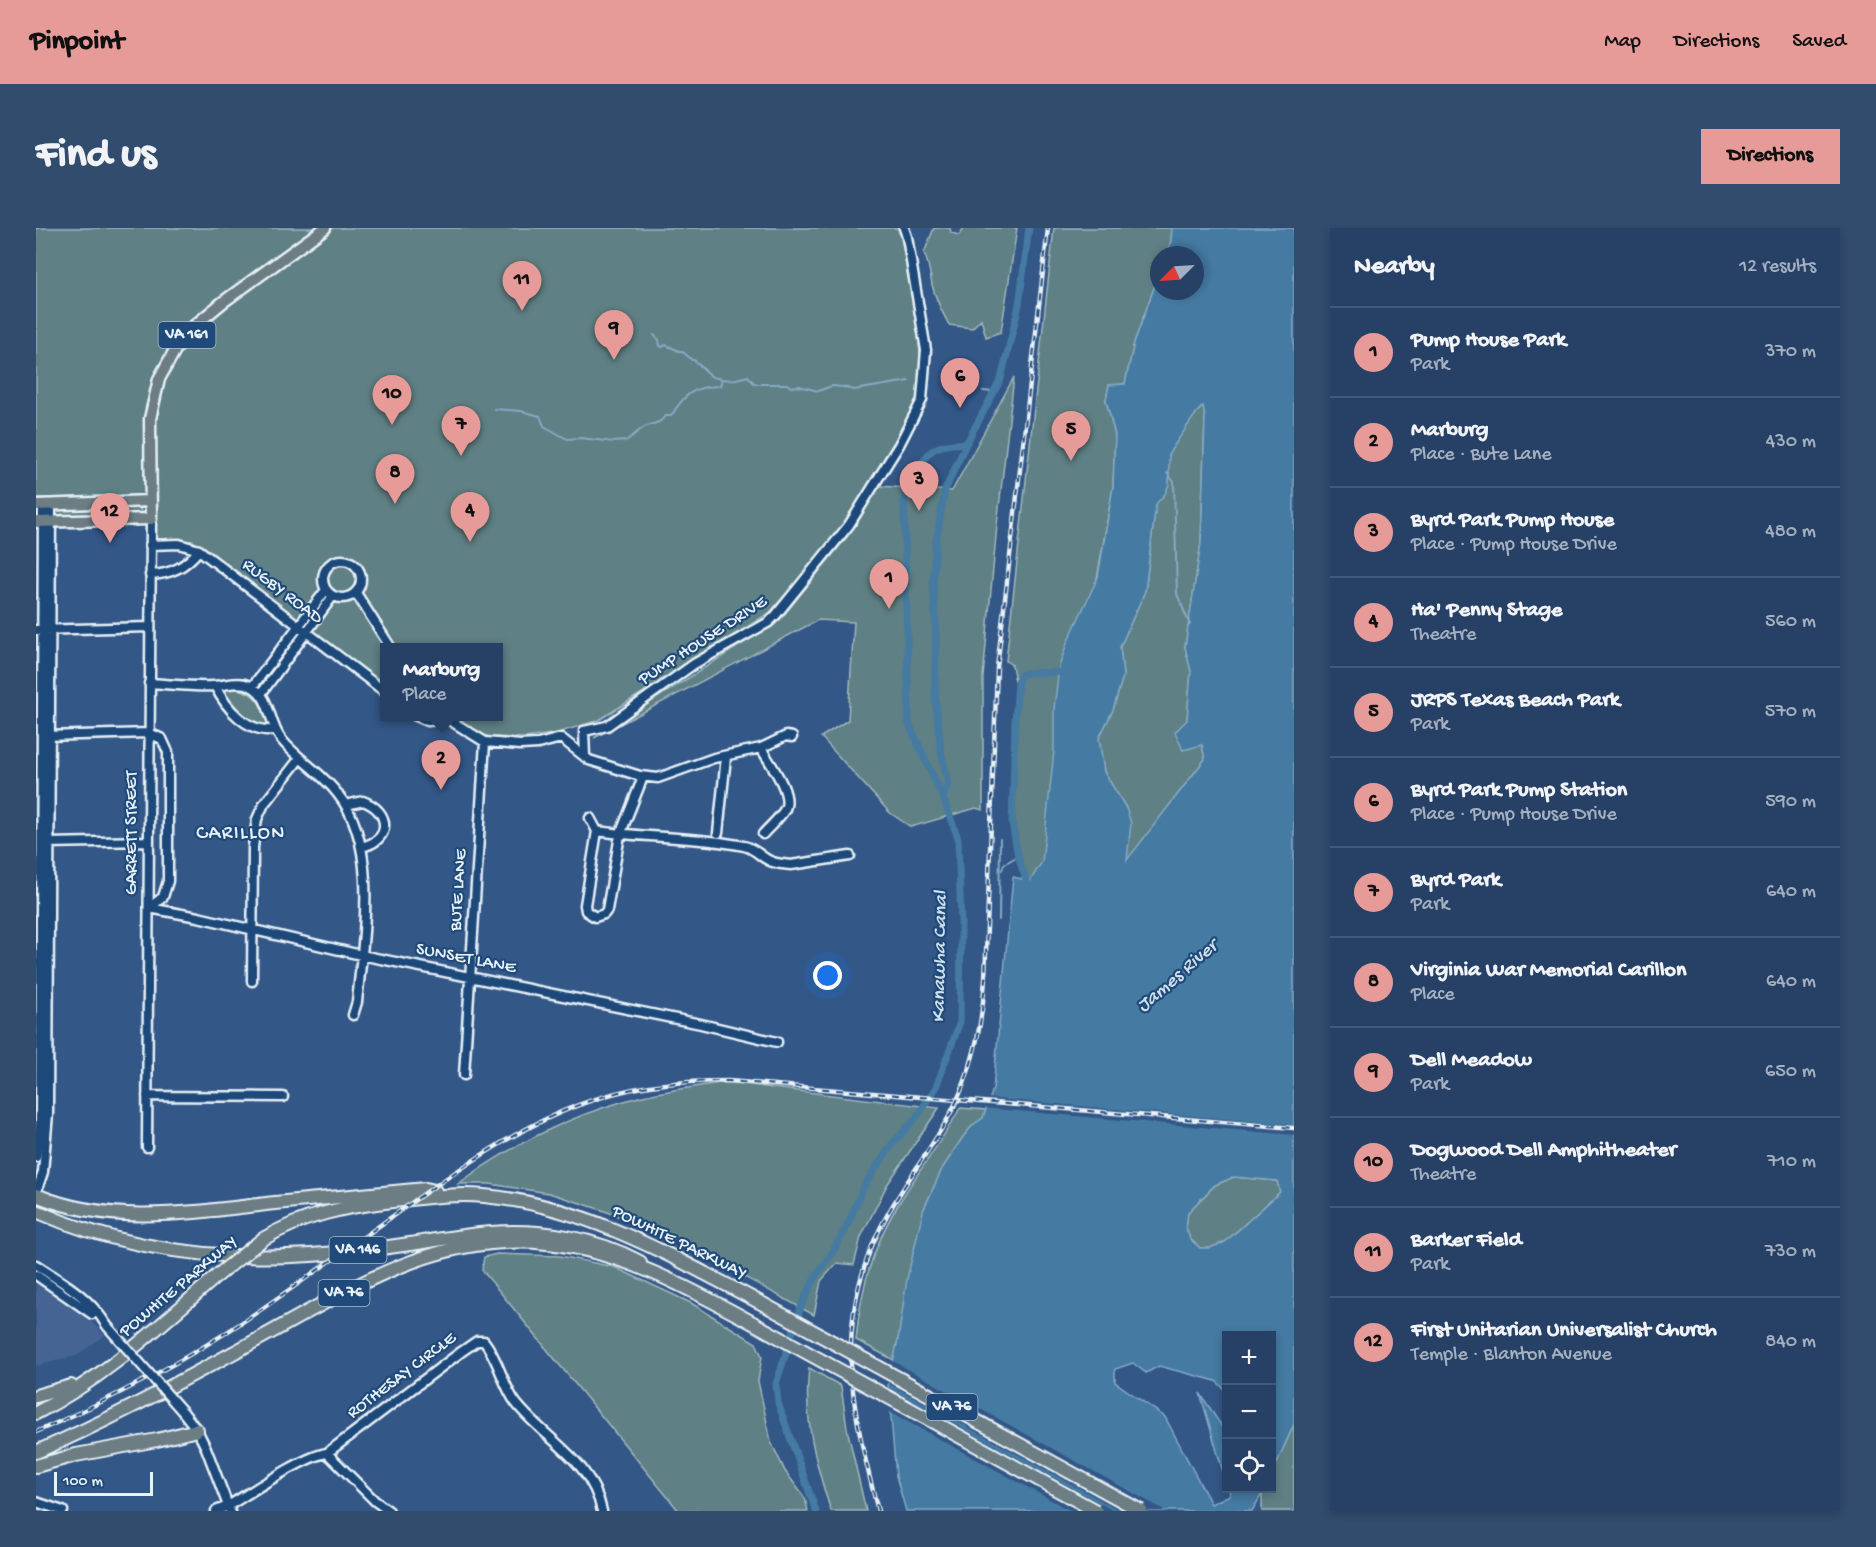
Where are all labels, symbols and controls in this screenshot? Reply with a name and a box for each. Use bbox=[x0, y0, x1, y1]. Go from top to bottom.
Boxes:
text: Pinpoint bbox=[30, 26, 124, 59]
text: Map bbox=[1604, 30, 1641, 55]
text: Directions bbox=[1674, 30, 1759, 55]
text: Saved bbox=[1792, 30, 1846, 55]
button: Directions bbox=[1701, 129, 1840, 184]
text: Find us bbox=[36, 132, 156, 181]
north arrow bbox=[1150, 246, 1204, 300]
text: Nearby bbox=[1354, 252, 1435, 283]
text: 12 results bbox=[1739, 256, 1816, 279]
pin: 11 bbox=[502, 262, 542, 311]
pin: 9 bbox=[594, 310, 634, 360]
road number: VA 161 bbox=[158, 322, 216, 348]
text: Pump House Park bbox=[1411, 328, 1566, 354]
text: 1 bbox=[1369, 341, 1378, 364]
text: 370 m bbox=[1765, 341, 1816, 364]
text: Park bbox=[1411, 354, 1449, 377]
pin: 6 bbox=[940, 358, 980, 408]
pin: 10 bbox=[372, 376, 412, 425]
pin: 7 bbox=[442, 406, 480, 456]
pin: 5 bbox=[1052, 412, 1090, 461]
text: Marburg bbox=[1411, 418, 1489, 444]
text: 2 bbox=[1369, 431, 1378, 454]
text: 430 m bbox=[1766, 431, 1816, 454]
text: Place · Bute Lane bbox=[1411, 444, 1552, 467]
pin: 8 bbox=[376, 454, 414, 504]
pin: 3 bbox=[900, 462, 938, 511]
pin: 4 bbox=[450, 492, 490, 542]
pin: 12 bbox=[90, 494, 130, 543]
text: Byrd Park Pump House bbox=[1411, 508, 1614, 534]
text: 3 bbox=[1368, 521, 1379, 544]
text: 480 m bbox=[1765, 521, 1816, 544]
text: Place · Pump House Drive bbox=[1411, 534, 1617, 557]
street label: RUGBY ROAD bbox=[238, 555, 327, 629]
pin: 1 bbox=[870, 560, 908, 609]
street label: PUMP HOUSE DRIVE bbox=[634, 591, 772, 691]
text: Ha' Penny Stage bbox=[1411, 598, 1562, 624]
text: 4 bbox=[1369, 611, 1378, 634]
text: 560 m bbox=[1765, 611, 1816, 634]
text: Theatre bbox=[1411, 624, 1476, 647]
popup bbox=[380, 643, 503, 721]
text: Marburg bbox=[403, 658, 480, 684]
text: Place bbox=[403, 684, 446, 707]
text: JRPS Texas Beach Park bbox=[1411, 688, 1620, 714]
text: 5 bbox=[1368, 701, 1379, 724]
text: 570 m bbox=[1765, 701, 1816, 724]
text: Park bbox=[1411, 714, 1449, 737]
pin: 2 bbox=[422, 740, 460, 790]
street label: GARRETT STREET bbox=[122, 770, 143, 895]
text: Byrd Park Pump Station bbox=[1411, 778, 1627, 804]
text: 6 bbox=[1368, 791, 1379, 814]
text: 590 m bbox=[1765, 791, 1816, 814]
text: Place · Pump House Drive bbox=[1411, 804, 1617, 827]
district label: CARILLON bbox=[196, 823, 286, 846]
street label: BUTE LANE bbox=[446, 848, 472, 933]
text: Byrd Park bbox=[1411, 868, 1501, 894]
text: 7 bbox=[1368, 881, 1379, 904]
text: 640 m bbox=[1766, 881, 1816, 904]
water label: Kanawha Canal bbox=[928, 889, 954, 1023]
text: Park bbox=[1411, 894, 1449, 917]
water label: James River bbox=[1133, 933, 1226, 1018]
street label: SUNSET LANE bbox=[414, 939, 519, 979]
text: Virginia War Memorial Carillon bbox=[1411, 958, 1686, 984]
your location bbox=[813, 961, 842, 990]
text: 8 bbox=[1368, 971, 1379, 994]
text: 640 m bbox=[1766, 971, 1816, 994]
text: Place bbox=[1411, 984, 1455, 1007]
text: Dell Meadow bbox=[1411, 1048, 1532, 1074]
text: 9 bbox=[1368, 1061, 1379, 1084]
text: 650 m bbox=[1765, 1061, 1816, 1084]
text: Park bbox=[1411, 1074, 1449, 1097]
text: Dogwood Dell Amphitheater bbox=[1411, 1138, 1676, 1164]
text: 10 bbox=[1364, 1151, 1383, 1174]
text: 710 m bbox=[1767, 1151, 1816, 1174]
text: Theatre bbox=[1411, 1164, 1476, 1187]
street label: POWHITE PARKWAY bbox=[607, 1201, 750, 1285]
text: Barker Field bbox=[1411, 1228, 1522, 1254]
street label: POWHITE PARKWAY bbox=[115, 1232, 242, 1343]
road number: VA 146 bbox=[330, 1237, 386, 1263]
text: 11 bbox=[1365, 1241, 1382, 1264]
text: 730 m bbox=[1765, 1241, 1816, 1264]
text: Park bbox=[1411, 1254, 1449, 1277]
road number: VA 76 bbox=[318, 1280, 370, 1306]
text: First Unitarian Universalist Church bbox=[1411, 1318, 1717, 1344]
street label: ROTHESAY CIRCLE bbox=[343, 1328, 461, 1424]
map controls bbox=[1222, 1331, 1276, 1493]
button: + bbox=[1222, 1331, 1276, 1385]
text: 12 bbox=[1365, 1331, 1382, 1354]
text: 840 m bbox=[1765, 1331, 1816, 1354]
text: Temple · Blanton Avenue bbox=[1411, 1344, 1612, 1367]
button: − bbox=[1222, 1385, 1276, 1439]
road number: VA 76 bbox=[926, 1394, 978, 1420]
button: locate bbox=[1222, 1439, 1276, 1493]
scale bar bbox=[54, 1469, 153, 1496]
text: 100 m bbox=[63, 1473, 103, 1492]

